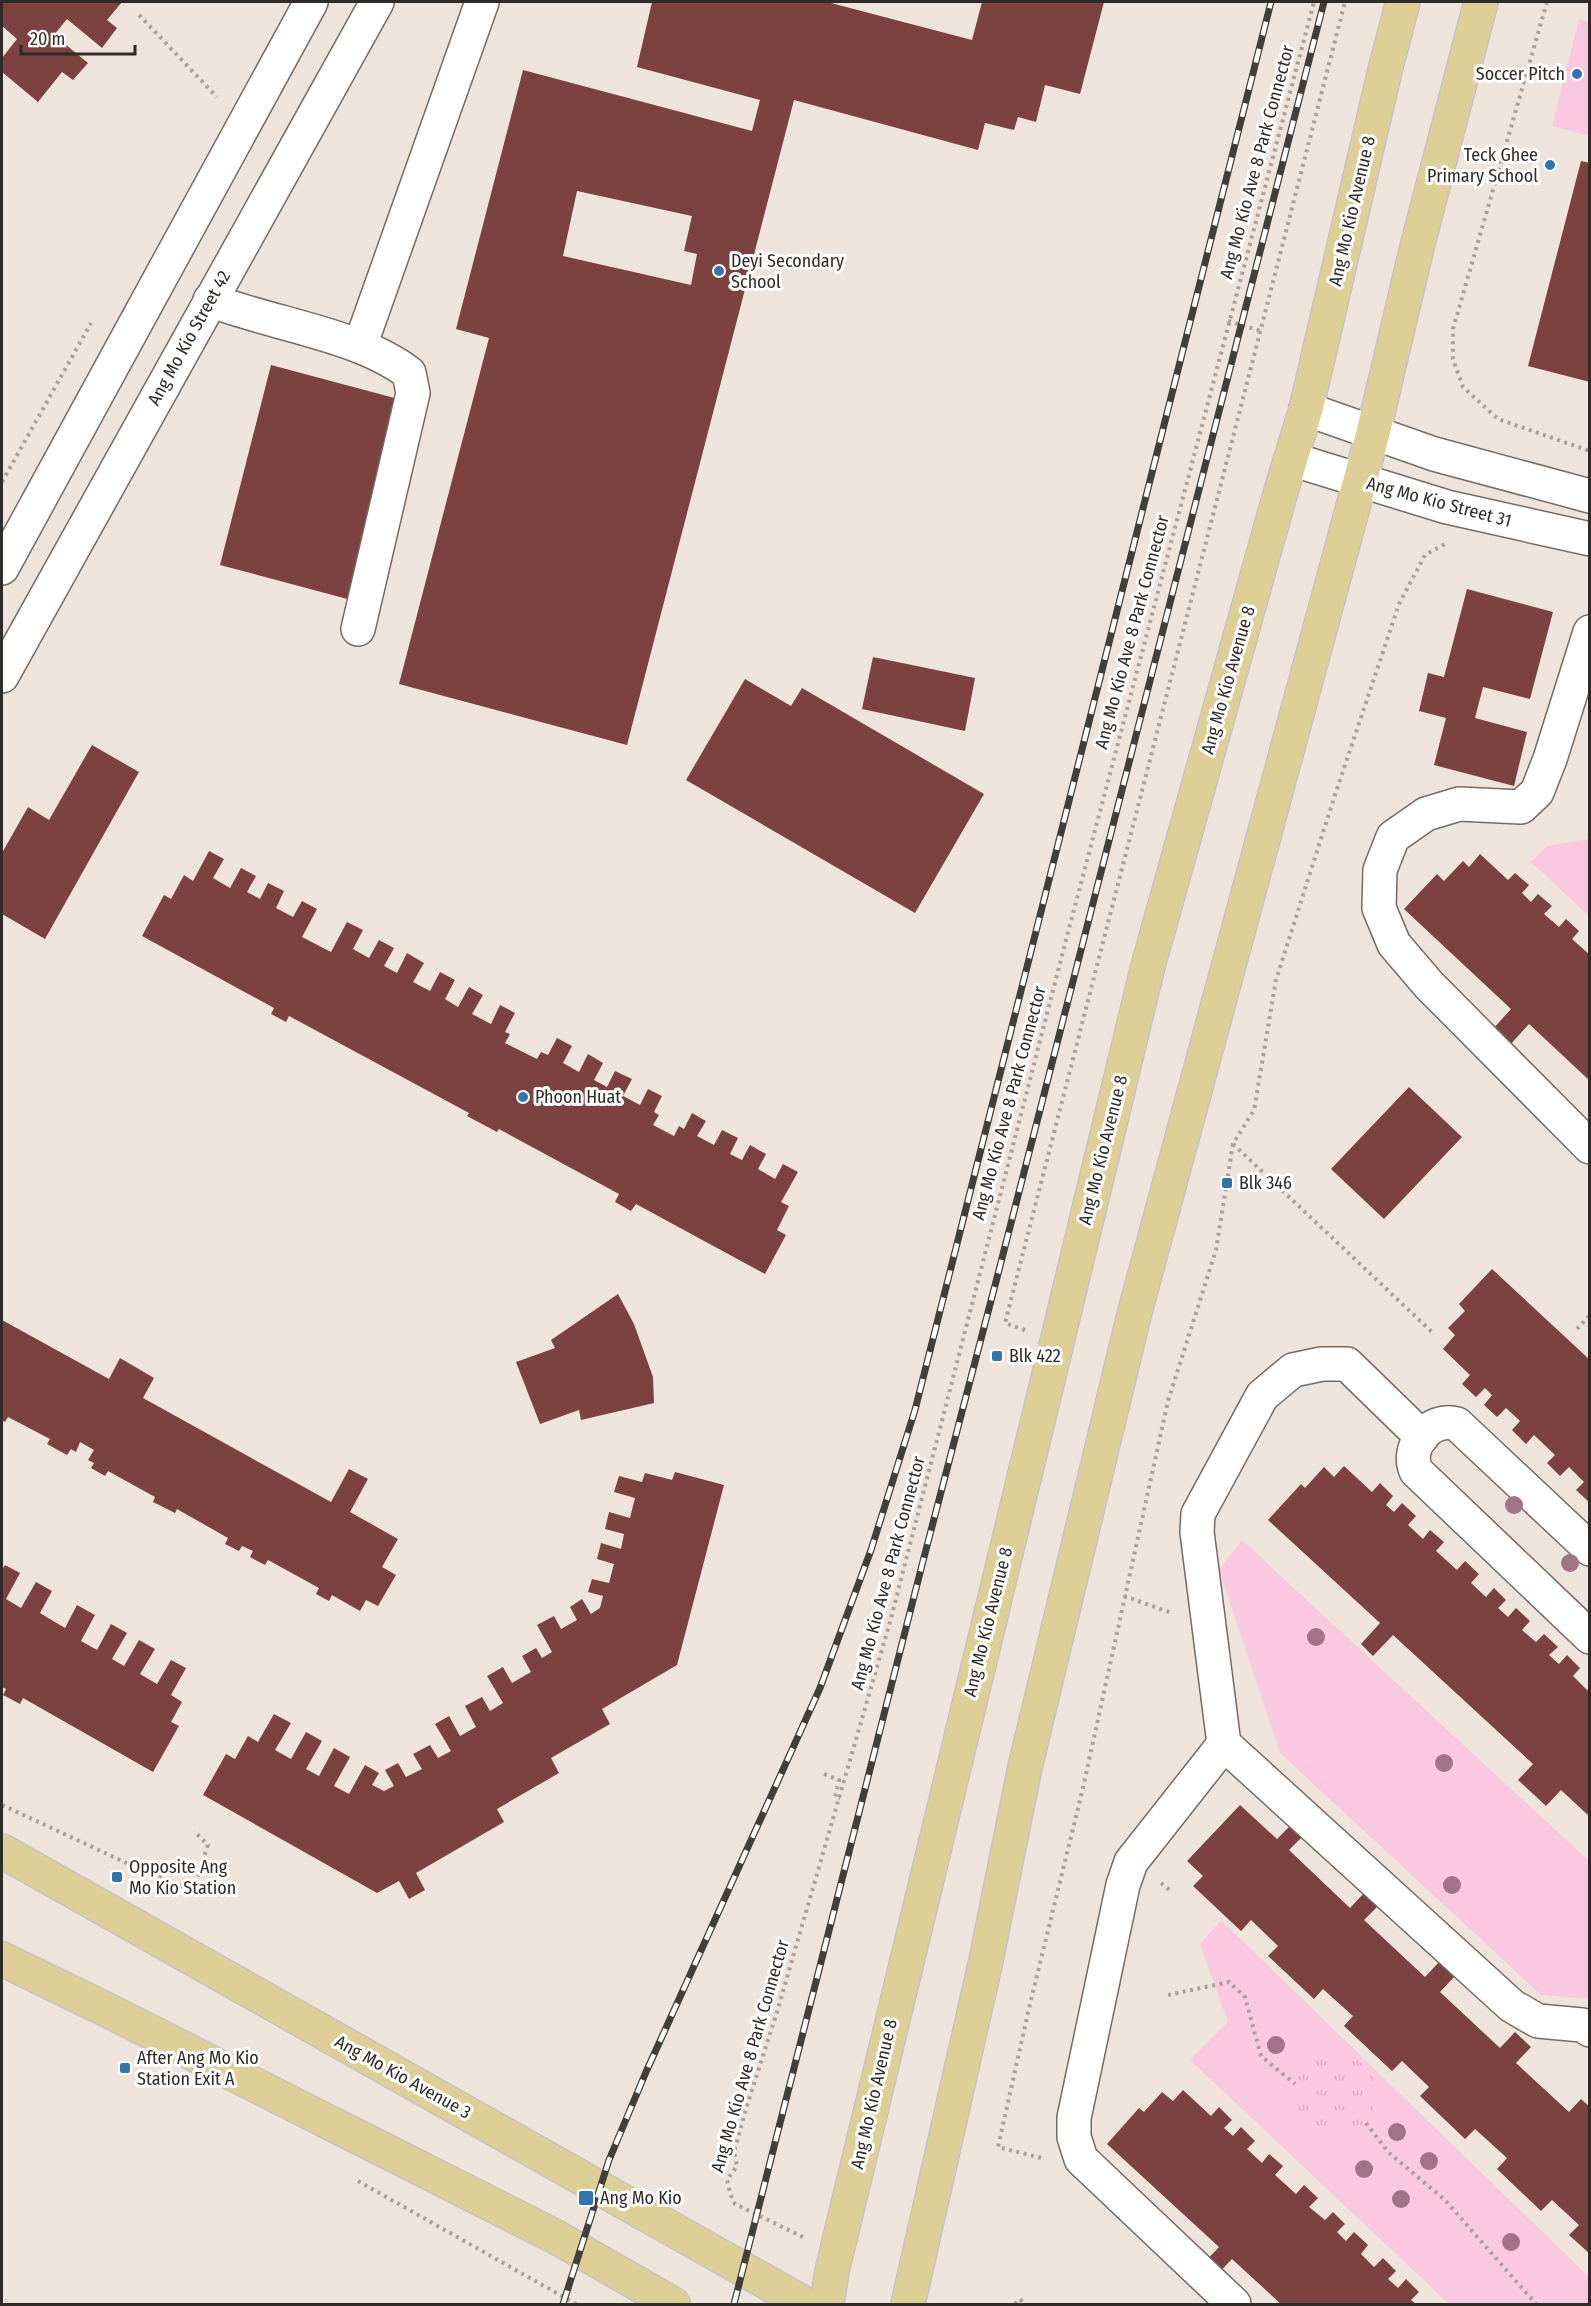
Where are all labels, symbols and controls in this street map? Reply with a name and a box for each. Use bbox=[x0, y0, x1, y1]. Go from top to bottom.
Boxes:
scale bar bbox=[21, 18, 135, 56]
text: 20 m bbox=[30, 28, 65, 50]
street label: Ang Mo Kio Ave 8 Park Connector bbox=[1215, 42, 1299, 281]
place label: Soccer Pitch bbox=[1476, 63, 1565, 85]
marker: Soccer Pitch bbox=[1570, 67, 1584, 81]
street label: Ang Mo Kio Avenue 8 bbox=[1324, 134, 1380, 288]
place label: Teck Ghee Primary School bbox=[1427, 144, 1538, 187]
marker: Teck Ghee Primary School bbox=[1543, 158, 1557, 172]
place label: Deyi Secondary School bbox=[731, 250, 844, 293]
marker: Deyi Secondary School bbox=[712, 264, 726, 278]
street label: Ang Mo Kio Street 42 bbox=[143, 267, 235, 409]
street label: Ang Mo Kio Street 31 bbox=[1364, 472, 1514, 532]
street label: Ang Mo Kio Ave 8 Park Connector bbox=[1090, 512, 1174, 751]
street label: Ang Mo Kio Avenue 8 bbox=[1196, 603, 1260, 757]
street label: Ang Mo Kio Ave 8 Park Connector bbox=[967, 983, 1051, 1222]
street label: Ang Mo Kio Avenue 8 bbox=[1074, 1073, 1132, 1227]
place label: Phoon Huat bbox=[535, 1086, 621, 1108]
marker: Phoon Huat bbox=[516, 1090, 530, 1104]
place label: Blk 346 bbox=[1239, 1172, 1292, 1194]
marker: Blk 346 bbox=[1220, 1176, 1234, 1190]
place label: Blk 422 bbox=[1009, 1345, 1061, 1367]
marker: Blk 422 bbox=[990, 1349, 1004, 1363]
street label: Ang Mo Kio Ave 8 Park Connector bbox=[846, 1453, 930, 1692]
street label: Ang Mo Kio Avenue 8 bbox=[959, 1545, 1017, 1699]
place label: Opposite Ang Mo Kio Station bbox=[129, 1856, 236, 1899]
marker: Opposite Ang Mo Kio Station bbox=[110, 1870, 124, 1884]
street label: Ang Mo Kio Ave 8 Park Connector bbox=[706, 1936, 794, 2175]
street label: Ang Mo Kio Avenue 8 bbox=[846, 2017, 902, 2171]
street label: Ang Mo Kio Avenue 3 bbox=[331, 2030, 475, 2124]
place label: After Ang Mo Kio Station Exit A bbox=[137, 2047, 259, 2090]
marker: After Ang Mo Kio Station Exit A bbox=[118, 2061, 132, 2075]
place label: Ang Mo Kio bbox=[600, 2187, 682, 2209]
marker: Ang Mo Kio bbox=[577, 2189, 595, 2207]

